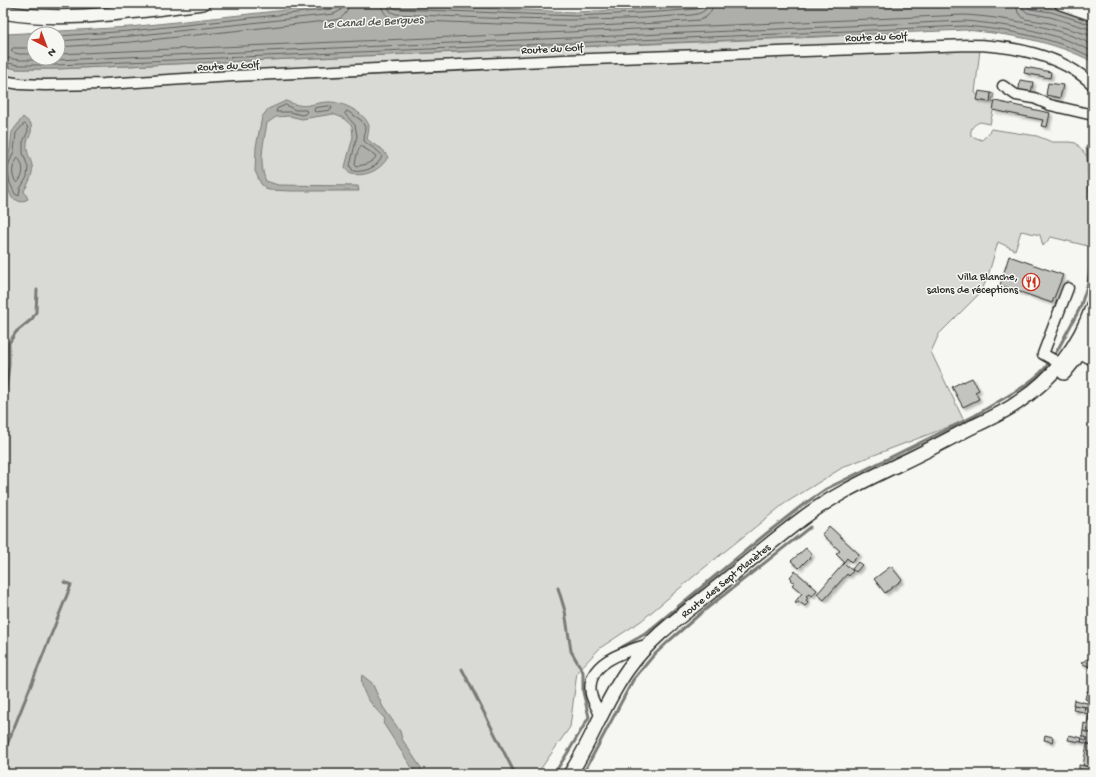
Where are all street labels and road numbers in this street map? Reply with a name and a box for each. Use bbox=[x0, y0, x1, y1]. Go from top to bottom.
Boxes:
street label: Route du Golf bbox=[845, 30, 909, 45]
street label: Route du Golf bbox=[521, 41, 585, 58]
street label: Route du Golf bbox=[197, 58, 261, 75]
street label: Route des Sept Planètes bbox=[679, 541, 774, 621]

